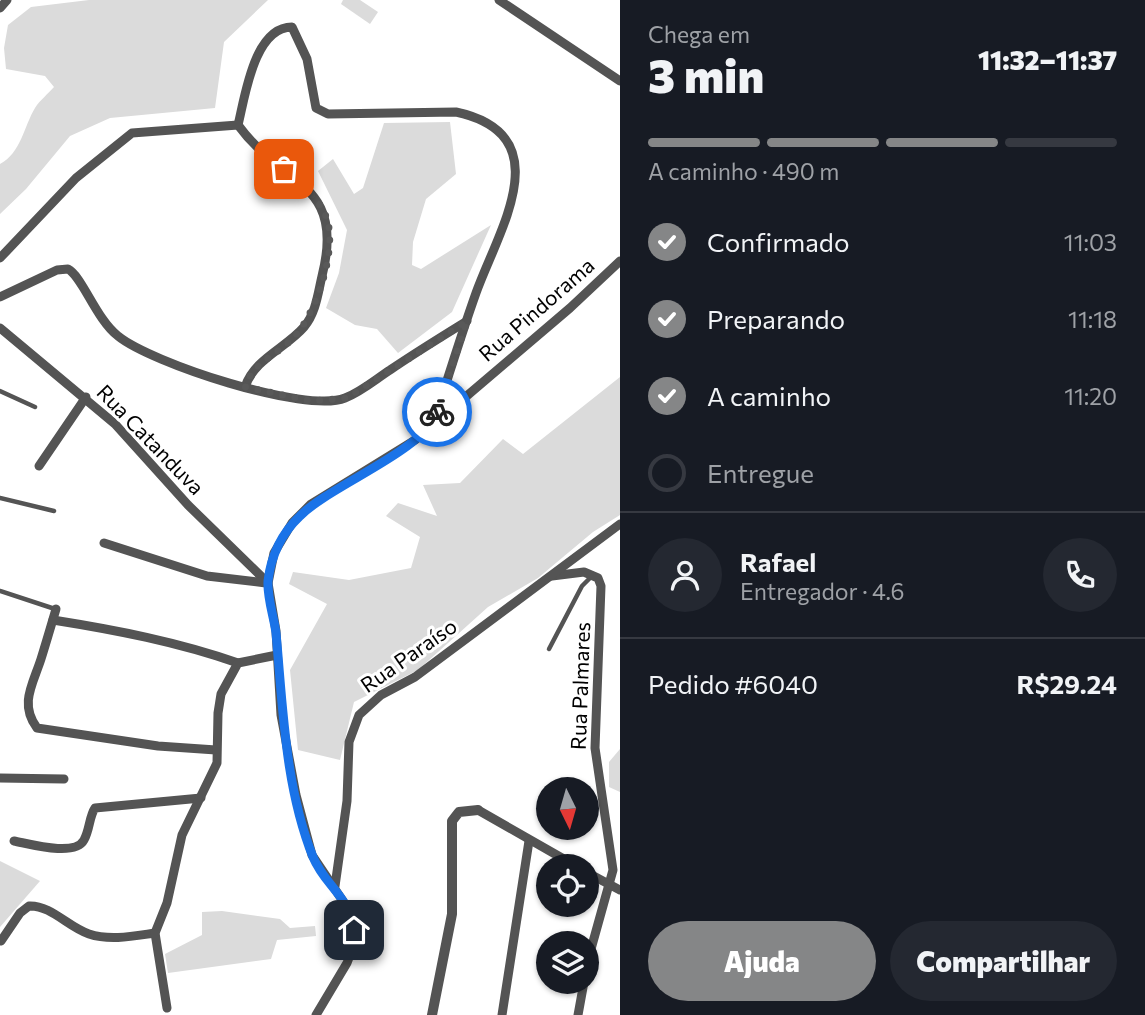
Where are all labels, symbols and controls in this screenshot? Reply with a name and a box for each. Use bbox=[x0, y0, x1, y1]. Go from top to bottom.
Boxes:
text: Chega em bbox=[648, 20, 750, 48]
text: 11:32–11:37 bbox=[978, 44, 1117, 75]
text: 3 min bbox=[648, 46, 764, 102]
pin bbox=[254, 139, 314, 199]
icon: bag bbox=[265, 150, 303, 188]
text: A caminho · 490 m bbox=[648, 157, 839, 185]
icon: check bbox=[648, 223, 686, 261]
text: Confirmado bbox=[707, 226, 849, 257]
text: 11:03 bbox=[1064, 228, 1117, 256]
street label: Rua Pindorama bbox=[473, 252, 599, 366]
icon: check bbox=[648, 300, 686, 338]
text: Preparando bbox=[707, 303, 845, 334]
text: 11:18 bbox=[1068, 305, 1117, 333]
courier bbox=[402, 377, 472, 447]
icon: check bbox=[648, 377, 686, 415]
street label: Rua Catanduva bbox=[92, 379, 210, 499]
text: A caminho bbox=[707, 380, 831, 411]
text: 11:20 bbox=[1064, 382, 1117, 410]
icon: bike bbox=[418, 393, 456, 431]
text: Entregue bbox=[707, 457, 814, 488]
button: person bbox=[648, 538, 722, 612]
button: phone bbox=[1043, 538, 1117, 612]
text: Rafael bbox=[740, 546, 816, 577]
text: Entregador · 4.6 bbox=[740, 577, 905, 605]
street label: Rua Paraíso bbox=[355, 613, 461, 697]
street label: Rua Palmares bbox=[565, 621, 594, 750]
text: Pedido #6040 bbox=[648, 668, 818, 699]
text: R$29.24 bbox=[1017, 668, 1117, 699]
north arrow bbox=[536, 777, 598, 840]
map controls bbox=[536, 777, 599, 994]
button: locate bbox=[536, 854, 599, 917]
pin bbox=[324, 900, 384, 960]
icon: home bbox=[335, 911, 373, 949]
button: Ajuda bbox=[648, 921, 876, 1001]
button: Compartilhar bbox=[890, 921, 1117, 1001]
button: layers bbox=[536, 931, 599, 994]

